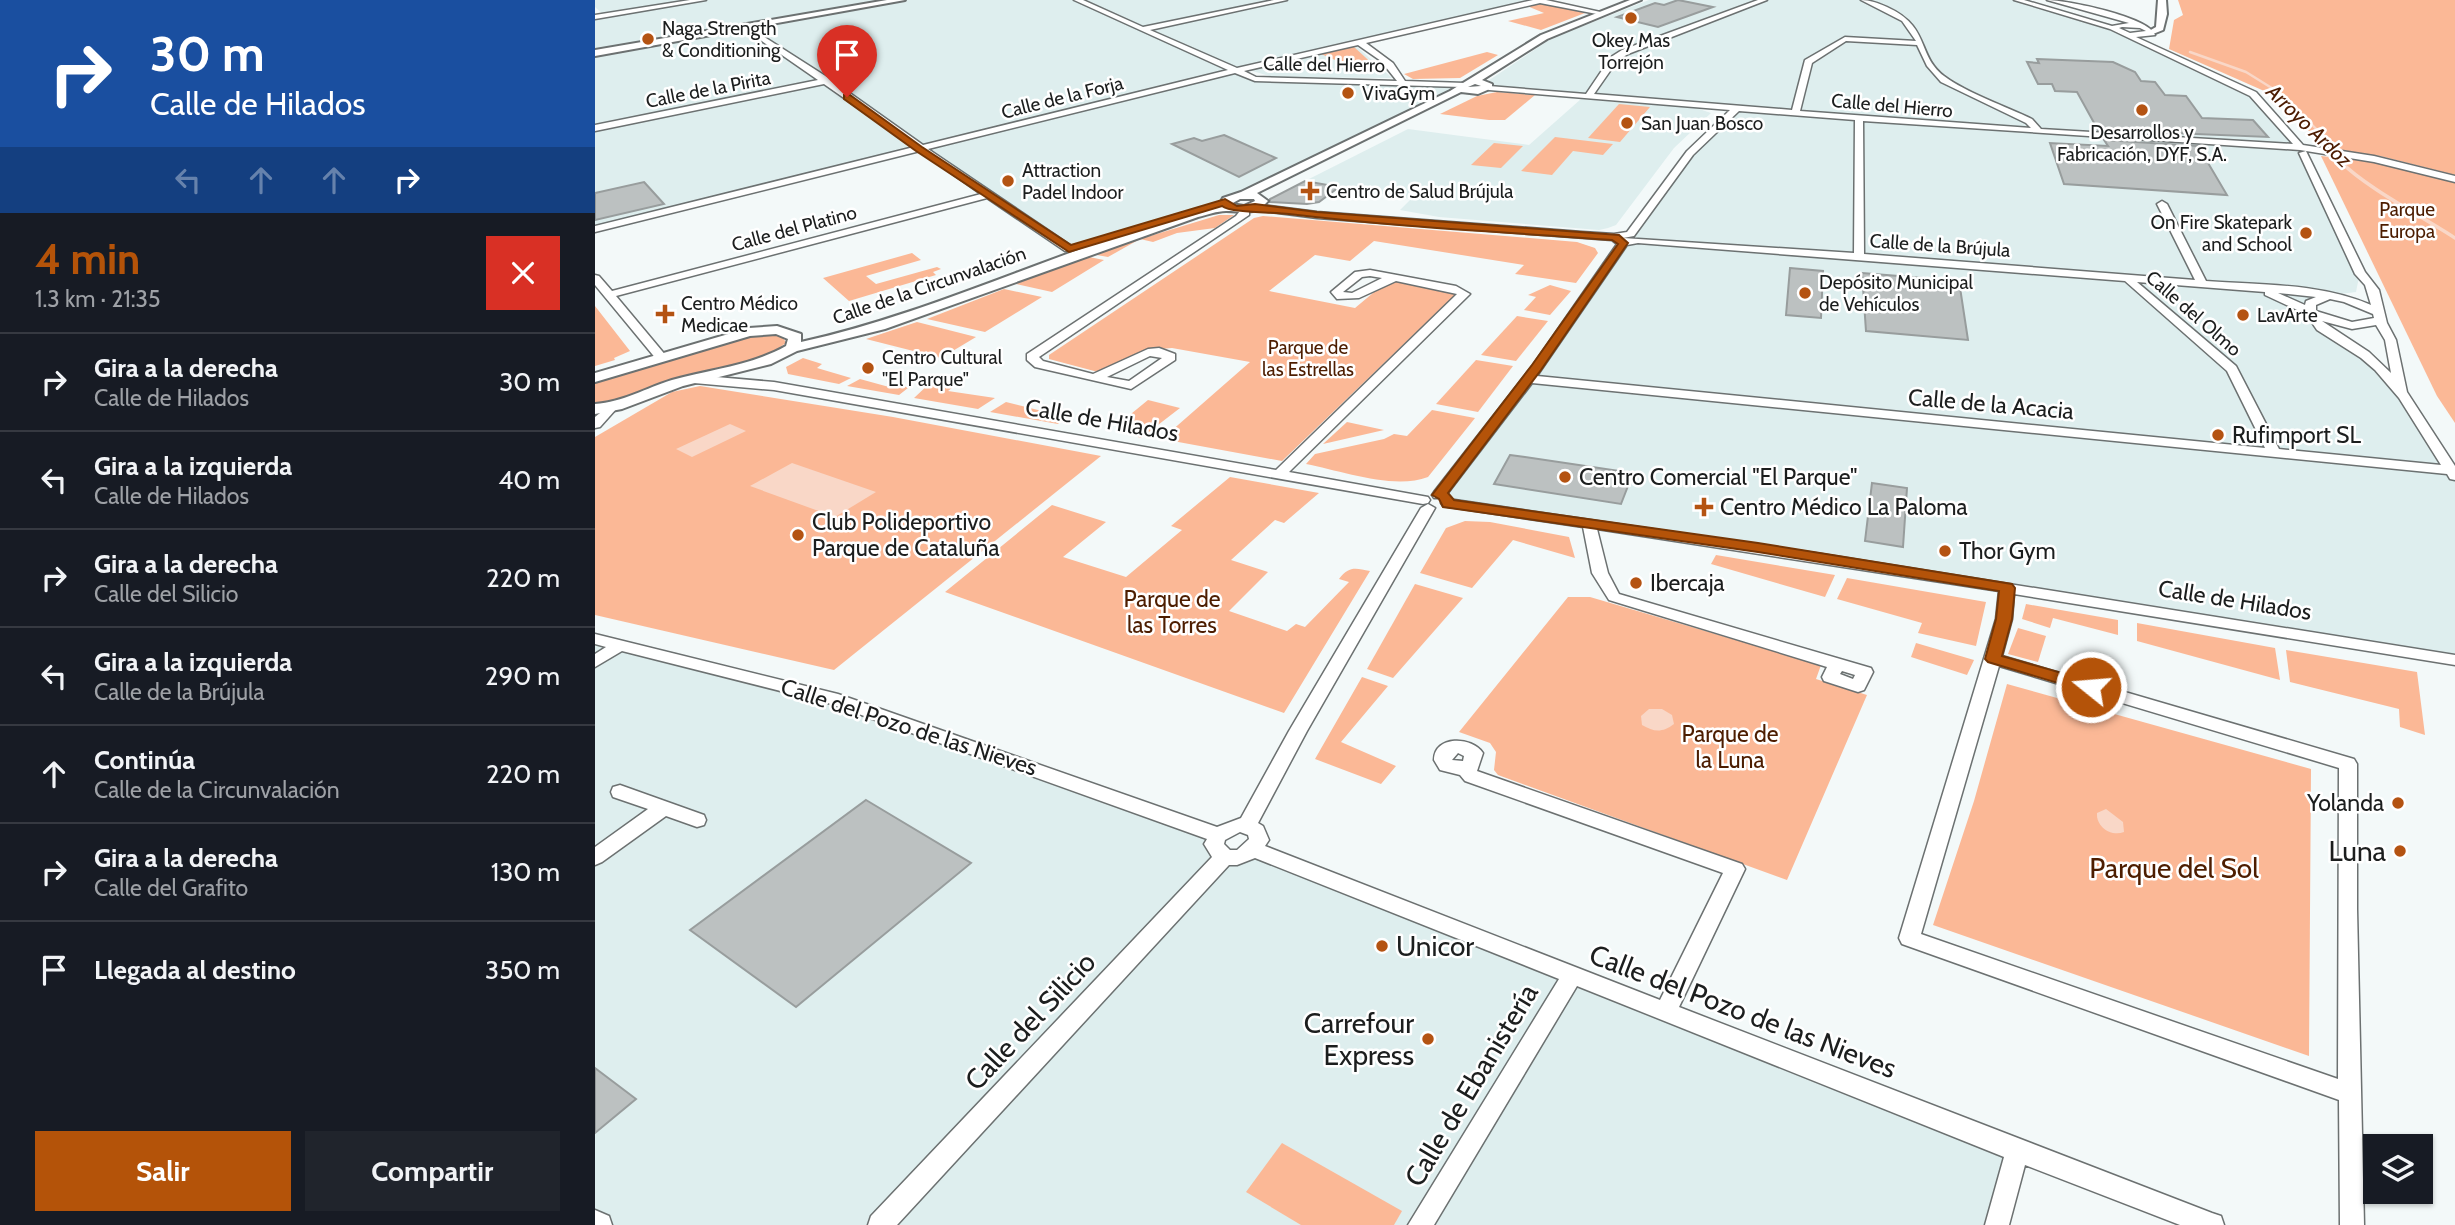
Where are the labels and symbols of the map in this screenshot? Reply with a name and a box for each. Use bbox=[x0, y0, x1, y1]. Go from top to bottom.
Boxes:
marker: Okey Mas Torrejón bbox=[1623, 10, 1639, 26]
place label: Naga Strength & Conditioning bbox=[662, 17, 781, 62]
pin bbox=[817, 25, 877, 97]
place label: Okey Mas Torrejón bbox=[1592, 29, 1670, 74]
marker: Naga Strength & Conditioning bbox=[640, 31, 656, 47]
street label: Calle del Hierro bbox=[1263, 52, 1385, 77]
street label: Calle de la Pirita bbox=[644, 66, 772, 113]
street label: Calle de la Forja bbox=[999, 71, 1125, 124]
water label: Arroyo Ardoz bbox=[2261, 78, 2358, 173]
place label: VivaGym bbox=[1362, 82, 1435, 105]
marker: VivaGym bbox=[1340, 85, 1356, 101]
street label: Calle del Hierro bbox=[1830, 89, 1954, 122]
marker: Desarrollos y Fabricación, DYF, S.A. bbox=[2134, 102, 2150, 118]
place label: San Juan Bosco bbox=[1641, 112, 1763, 135]
marker: San Juan Bosco bbox=[1619, 115, 1635, 131]
place label: Desarrollos y Fabricación, DYF, S.A. bbox=[2057, 121, 2227, 166]
place label: Attraction Padel Indoor bbox=[1022, 159, 1124, 204]
marker: Attraction Padel Indoor bbox=[1000, 173, 1016, 189]
place label: Centro de Salud Brújula bbox=[1326, 180, 1513, 203]
marker: Centro de Salud Brújula bbox=[1300, 181, 1320, 201]
park label: Parque Europa bbox=[2379, 198, 2435, 243]
street label: Calle del Platino bbox=[729, 201, 859, 256]
place label: On Fire Skatepark and School bbox=[2150, 211, 2293, 256]
marker: On Fire Skatepark and School bbox=[2298, 225, 2314, 241]
street label: Calle de la Brújula bbox=[1869, 229, 2011, 262]
street label: Calle de la Circunvalación bbox=[830, 242, 1029, 329]
street label: Calle del Olmo bbox=[2141, 266, 2246, 361]
place label: Depósito Municipal de Vehículos bbox=[1819, 271, 1974, 316]
marker: Depósito Municipal de Vehículos bbox=[1797, 285, 1813, 301]
place label: Centro Médico Medicae bbox=[681, 292, 798, 337]
marker: Centro Médico Medicae bbox=[655, 304, 675, 324]
place label: LavArte bbox=[2257, 304, 2318, 327]
marker: LavArte bbox=[2235, 307, 2251, 323]
park label: Parque de las Estrellas bbox=[1262, 336, 1354, 381]
place label: Centro Cultural "El Parque" bbox=[882, 346, 1003, 391]
marker: Centro Cultural "El Parque" bbox=[860, 360, 876, 376]
street label: Calle de la Acacia bbox=[1907, 383, 2075, 425]
street label: Calle de Hilados bbox=[1023, 393, 1181, 447]
place label: Rufimport SL bbox=[2232, 421, 2361, 449]
marker: Rufimport SL bbox=[2210, 427, 2226, 443]
place label: Centro Comercial "El Parque" bbox=[1579, 463, 1858, 491]
marker: Centro Comercial "El Parque" bbox=[1557, 469, 1573, 485]
place label: Centro Médico La Paloma bbox=[1720, 493, 1968, 521]
marker: Centro Médico La Paloma bbox=[1694, 497, 1714, 517]
place label: Club Polideportivo Parque de Cataluña bbox=[812, 508, 1000, 562]
marker: Club Polideportivo Parque de Cataluña bbox=[790, 527, 806, 543]
place label: Thor Gym bbox=[1959, 537, 2056, 565]
marker: Thor Gym bbox=[1937, 543, 1953, 559]
place label: Ibercaja bbox=[1650, 569, 1725, 597]
street label: Calle de Hilados bbox=[2156, 574, 2314, 626]
marker: Ibercaja bbox=[1628, 575, 1644, 591]
park label: Parque de las Torres bbox=[1123, 585, 1221, 639]
position arrow bbox=[2054, 650, 2128, 724]
street label: Calle del Pozo de las Nieves bbox=[777, 672, 1041, 782]
park label: Parque de la Luna bbox=[1681, 720, 1779, 774]
place label: Yolanda bbox=[2306, 789, 2384, 817]
marker: Yolanda bbox=[2390, 795, 2406, 811]
place label: Luna bbox=[2328, 834, 2387, 868]
marker: Luna bbox=[2392, 843, 2408, 859]
park label: Parque del Sol bbox=[2089, 851, 2259, 885]
place label: Unicor bbox=[1396, 929, 1474, 963]
street label: Calle del Pozo de las Nieves bbox=[1585, 937, 1901, 1085]
marker: Unicor bbox=[1374, 938, 1390, 954]
street label: Calle del Silicio bbox=[958, 945, 1102, 1097]
street label: Calle de Ebanistería bbox=[1397, 977, 1545, 1192]
place label: Carrefour Express bbox=[1304, 1006, 1414, 1072]
marker: Carrefour Express bbox=[1420, 1031, 1436, 1047]

